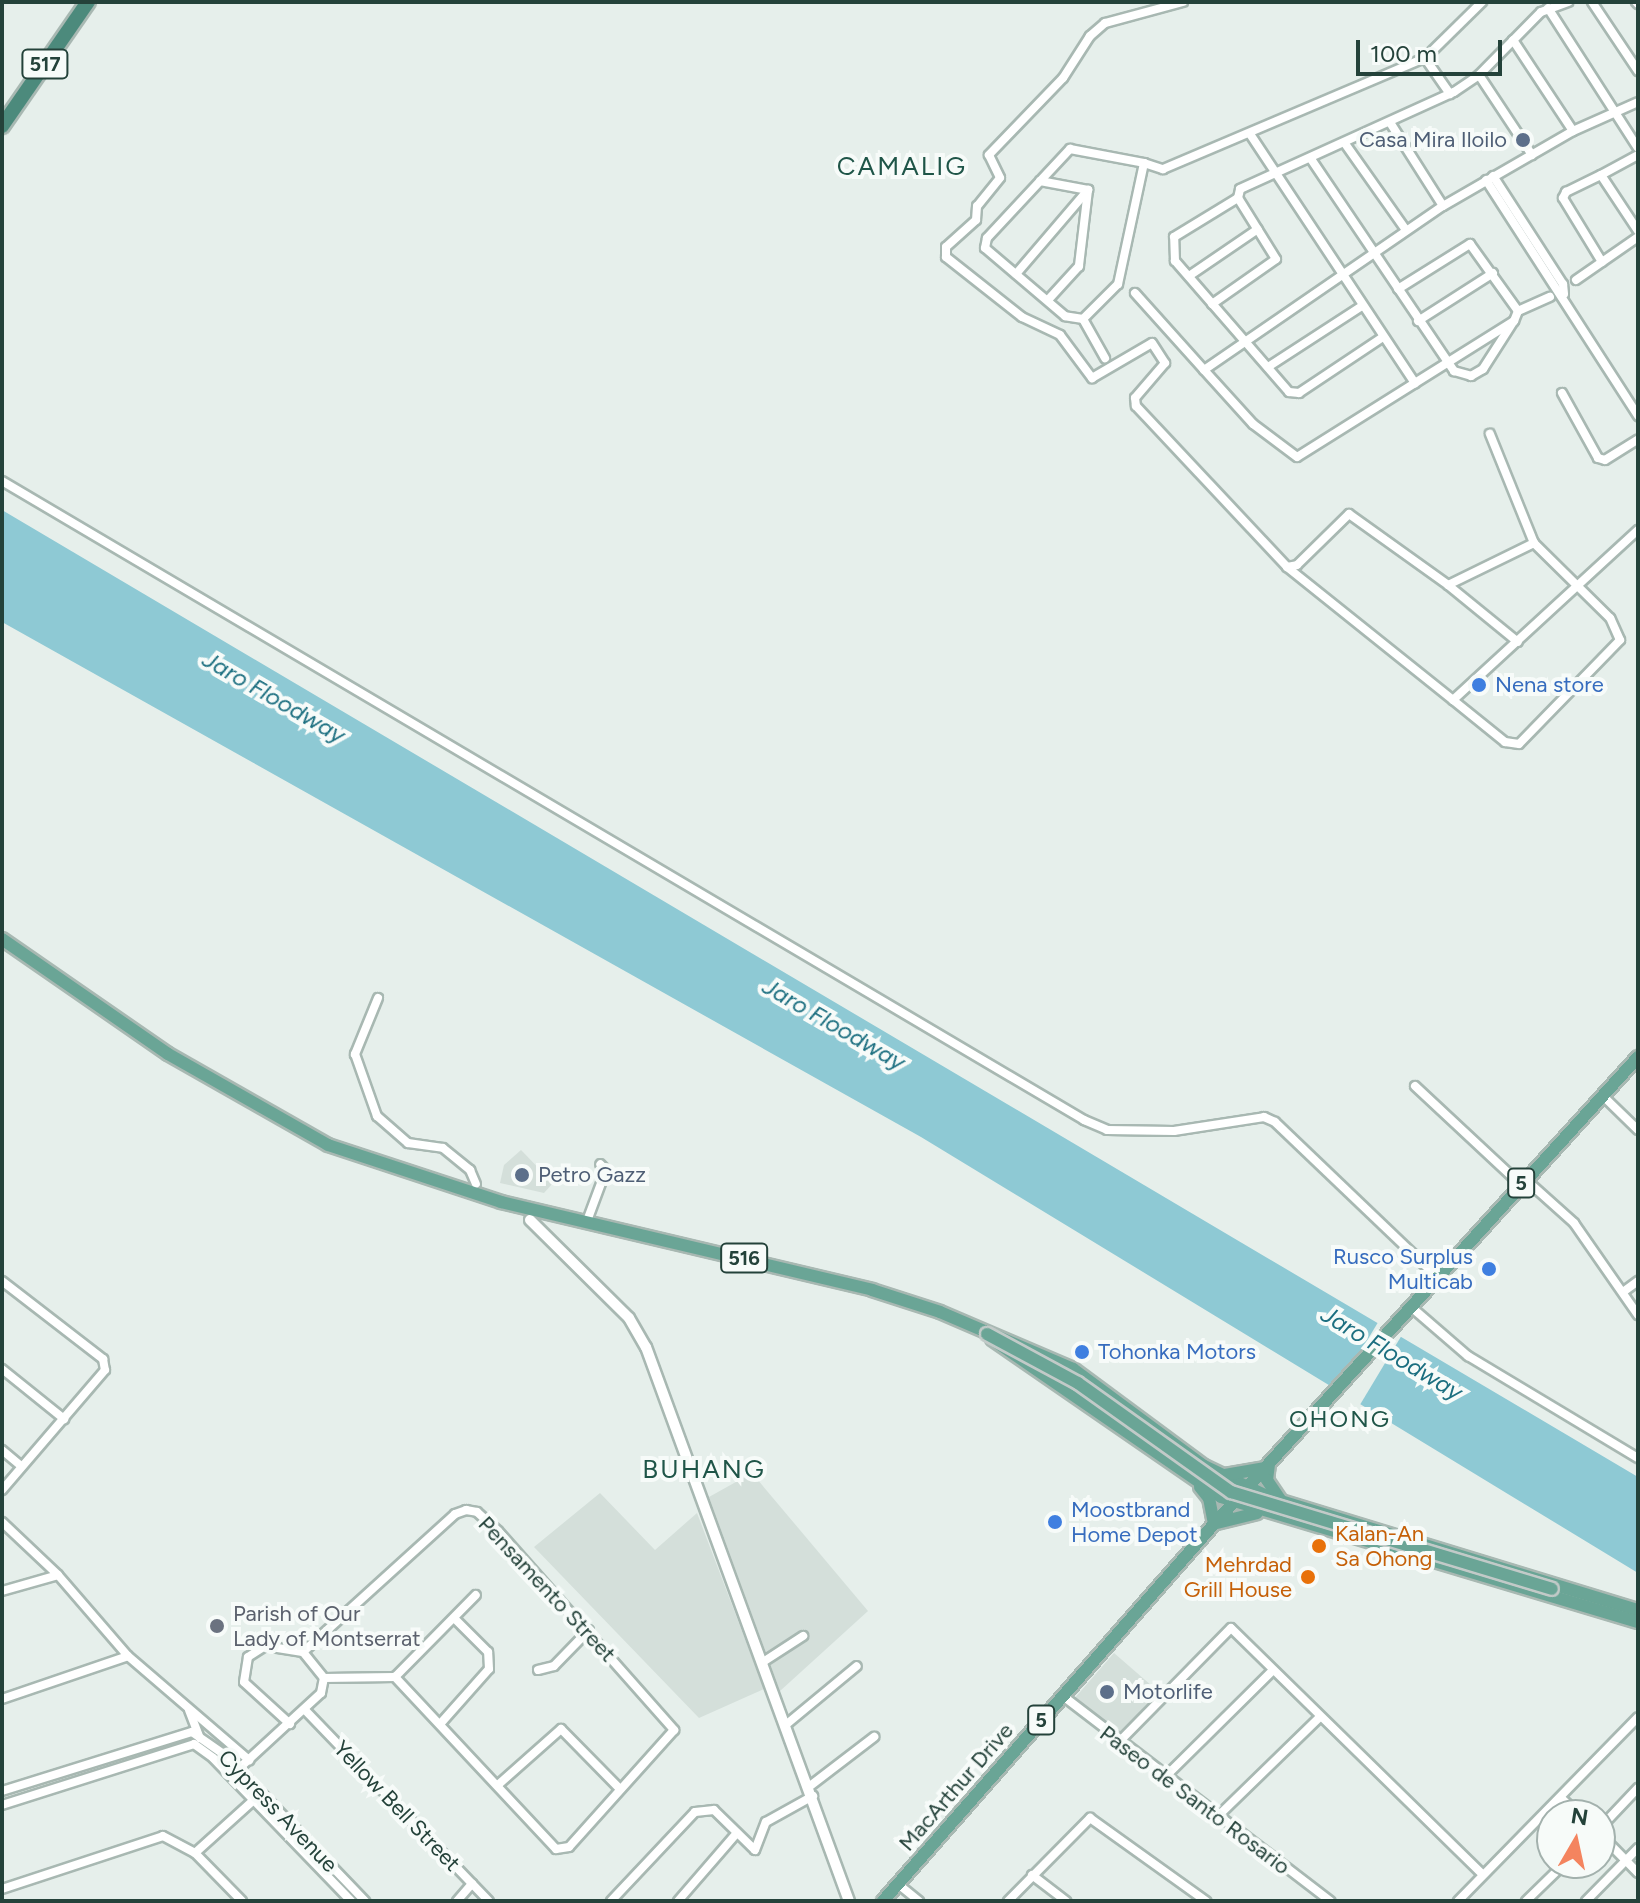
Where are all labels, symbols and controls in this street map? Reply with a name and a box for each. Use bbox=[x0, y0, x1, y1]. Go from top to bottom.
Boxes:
scale bar bbox=[1360, 24, 1506, 74]
text: 100 m bbox=[1370, 39, 1437, 68]
road number: 517 bbox=[21, 48, 69, 80]
place label: Casa Mira Iloilo bbox=[1359, 127, 1507, 153]
marker: Casa Mira Iloilo bbox=[1514, 131, 1532, 149]
district label: CAMALIG bbox=[837, 151, 967, 183]
water label: Jaro Floodway bbox=[197, 645, 351, 749]
place label: Nena store bbox=[1495, 672, 1604, 698]
marker: Nena store bbox=[1470, 676, 1488, 694]
water label: Jaro Floodway bbox=[757, 972, 911, 1076]
place label: Petro Gazz bbox=[538, 1162, 646, 1188]
marker: Petro Gazz bbox=[513, 1166, 531, 1184]
road number: 5 bbox=[1507, 1167, 1535, 1199]
road number: 516 bbox=[720, 1242, 768, 1274]
place label: Rusco Surplus Multicab bbox=[1333, 1243, 1473, 1294]
marker: Rusco Surplus Multicab bbox=[1480, 1260, 1498, 1278]
water label: Jaro Floodway bbox=[1316, 1299, 1468, 1407]
place label: Tohonka Motors bbox=[1098, 1339, 1256, 1365]
marker: Tohonka Motors bbox=[1073, 1343, 1091, 1361]
district label: OHONG bbox=[1289, 1405, 1391, 1433]
district label: BUHANG bbox=[642, 1454, 766, 1486]
place label: Moostbrand Home Depot bbox=[1071, 1496, 1198, 1548]
street label: Pensamento Street bbox=[473, 1511, 621, 1667]
marker: Moostbrand Home Depot bbox=[1046, 1513, 1064, 1531]
place label: Kalan-An Sa Ohong bbox=[1335, 1520, 1432, 1572]
marker: Kalan-An Sa Ohong bbox=[1310, 1537, 1328, 1555]
place label: Mehrdad Grill House bbox=[1184, 1551, 1292, 1602]
marker: Mehrdad Grill House bbox=[1299, 1568, 1317, 1586]
place label: Parish of Our Lady of Montserrat bbox=[233, 1600, 421, 1652]
marker: Parish of Our Lady of Montserrat bbox=[208, 1617, 226, 1635]
place label: Motorlife bbox=[1123, 1679, 1213, 1705]
marker: Motorlife bbox=[1098, 1683, 1116, 1701]
road number: 5 bbox=[1027, 1704, 1055, 1736]
street label: MacArthur Drive bbox=[893, 1718, 1019, 1856]
street label: Paseo de Santo Rosario bbox=[1095, 1720, 1295, 1880]
street label: Yellow Bell Street bbox=[328, 1735, 466, 1877]
street label: Cypress Avenue bbox=[213, 1744, 343, 1878]
north arrow bbox=[1536, 1799, 1616, 1879]
text: N bbox=[1569, 1802, 1590, 1831]

